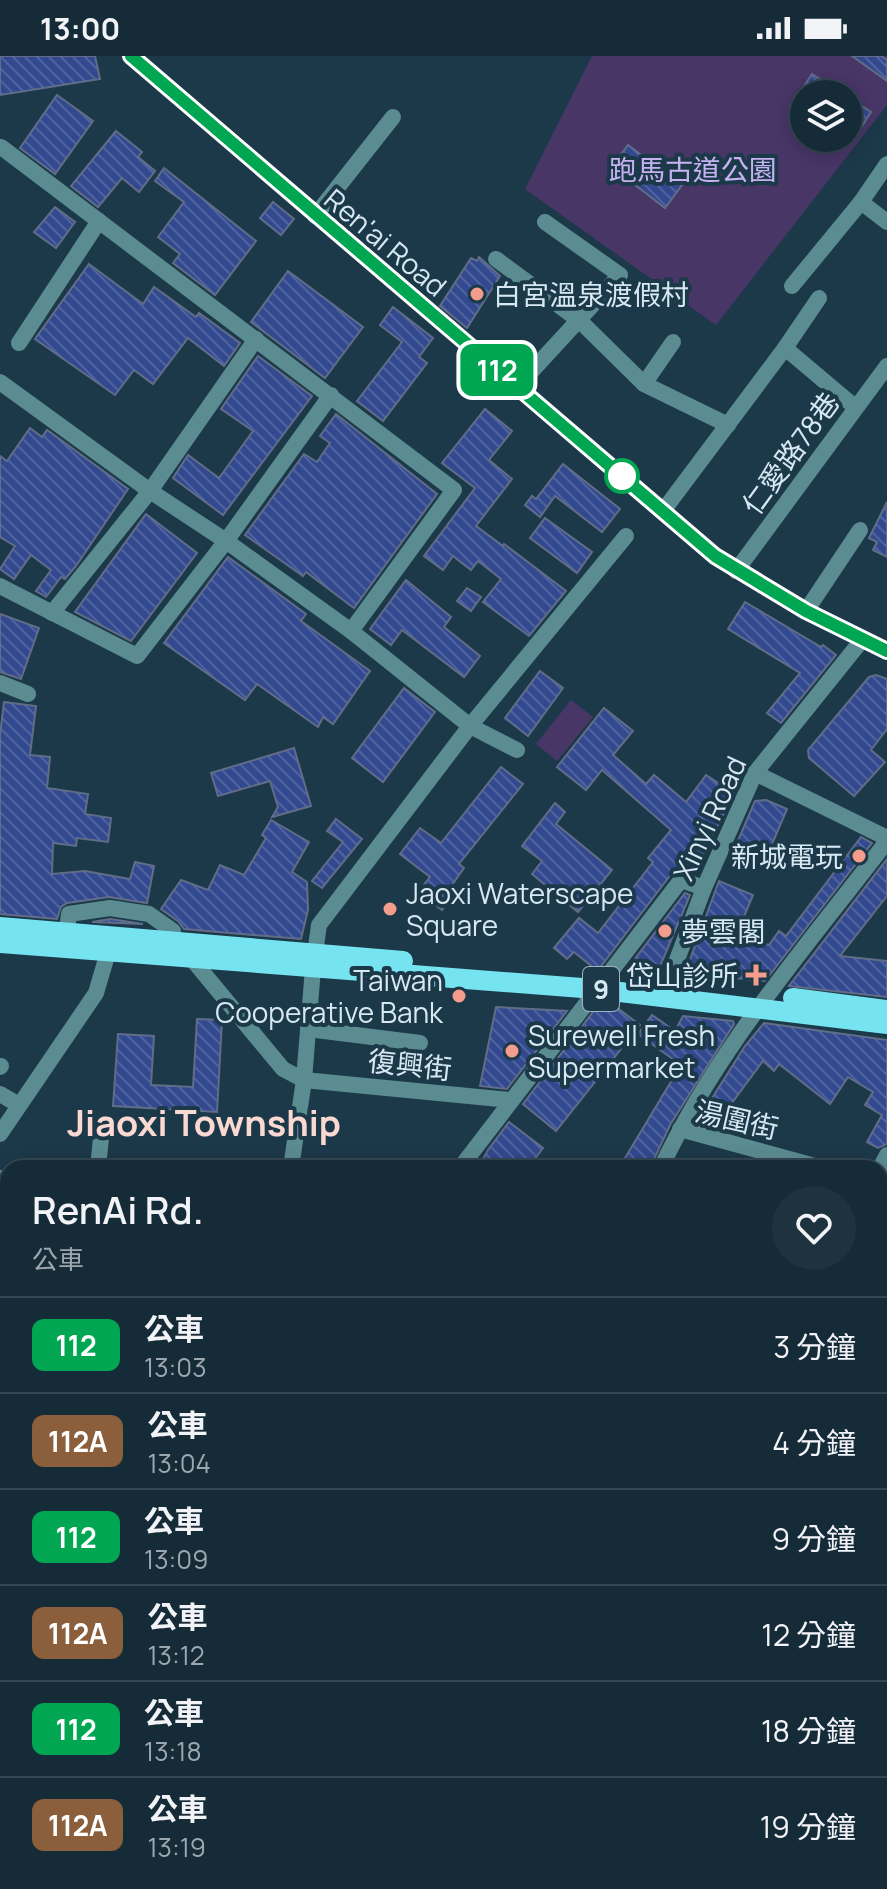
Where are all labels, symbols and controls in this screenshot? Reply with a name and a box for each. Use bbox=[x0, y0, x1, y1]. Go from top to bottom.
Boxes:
text: 13:00 bbox=[40, 8, 120, 49]
map controls bbox=[790, 80, 862, 152]
button: layers bbox=[790, 80, 862, 152]
park label: 跑馬古道公園 bbox=[609, 150, 777, 188]
street label: Ren'ai Road bbox=[317, 180, 455, 304]
place label: 白宮溫泉渡假村 bbox=[493, 275, 689, 313]
marker: 白宮溫泉渡假村 bbox=[468, 285, 486, 303]
line badge: 112 bbox=[451, 344, 543, 396]
text: 112 bbox=[476, 351, 518, 389]
street label: 仁愛路78巷 bbox=[733, 384, 847, 522]
unlabelled marker bbox=[605, 459, 639, 493]
street label: Xinyi Road bbox=[664, 750, 754, 886]
place label: 新城電玩 bbox=[731, 837, 843, 875]
marker: 新城電玩 bbox=[850, 847, 868, 865]
place label: Jaoxi Waterscape Square bbox=[406, 874, 633, 944]
marker: Jaoxi Waterscape Square bbox=[381, 900, 399, 918]
place label: 夢雲閣 bbox=[681, 912, 765, 950]
marker: 夢雲閣 bbox=[656, 922, 674, 940]
place label: 岱山診所 bbox=[626, 956, 738, 994]
place label: Taiwan Cooperative Bank bbox=[215, 961, 444, 1031]
marker: 岱山診所 bbox=[745, 964, 767, 986]
road number: 9 bbox=[583, 967, 619, 1011]
marker: Taiwan Cooperative Bank bbox=[450, 987, 468, 1005]
place label: Surewell Fresh Supermarket bbox=[528, 1016, 715, 1086]
street label: 復興街 bbox=[366, 1041, 454, 1087]
marker: Surewell Fresh Supermarket bbox=[503, 1042, 521, 1060]
street label: 湯圍街 bbox=[692, 1091, 782, 1147]
district label: Jiaoxi Township bbox=[67, 1098, 341, 1147]
text: RenAi Rd. bbox=[32, 1183, 204, 1235]
button: heart bbox=[772, 1186, 856, 1270]
text: 公車 bbox=[32, 1241, 84, 1277]
text: 公車 bbox=[144, 1308, 204, 1349]
text: 112 bbox=[55, 1326, 97, 1364]
text: 3 分鐘 bbox=[773, 1326, 856, 1367]
text: 13:03 bbox=[144, 1349, 207, 1385]
text: 公車 bbox=[147, 1404, 207, 1445]
text: 112A bbox=[48, 1422, 107, 1460]
text: 4 分鐘 bbox=[772, 1422, 856, 1463]
text: 13:04 bbox=[147, 1445, 211, 1481]
text: 公車 bbox=[144, 1500, 204, 1541]
text: 112 bbox=[55, 1518, 97, 1556]
text: 9 分鐘 bbox=[771, 1518, 856, 1559]
text: 13:09 bbox=[144, 1541, 208, 1577]
text: 公車 bbox=[147, 1596, 207, 1637]
text: 112A bbox=[48, 1614, 107, 1652]
text: 12 分鐘 bbox=[761, 1614, 856, 1655]
text: 13:12 bbox=[147, 1637, 205, 1673]
text: 公車 bbox=[144, 1692, 204, 1733]
text: 112 bbox=[55, 1710, 97, 1748]
text: 18 分鐘 bbox=[761, 1710, 856, 1751]
text: 13:18 bbox=[144, 1733, 202, 1769]
text: 公車 bbox=[147, 1788, 207, 1829]
text: 112A bbox=[48, 1806, 107, 1844]
text: 19 分鐘 bbox=[760, 1806, 856, 1847]
text: 13:19 bbox=[147, 1829, 206, 1865]

